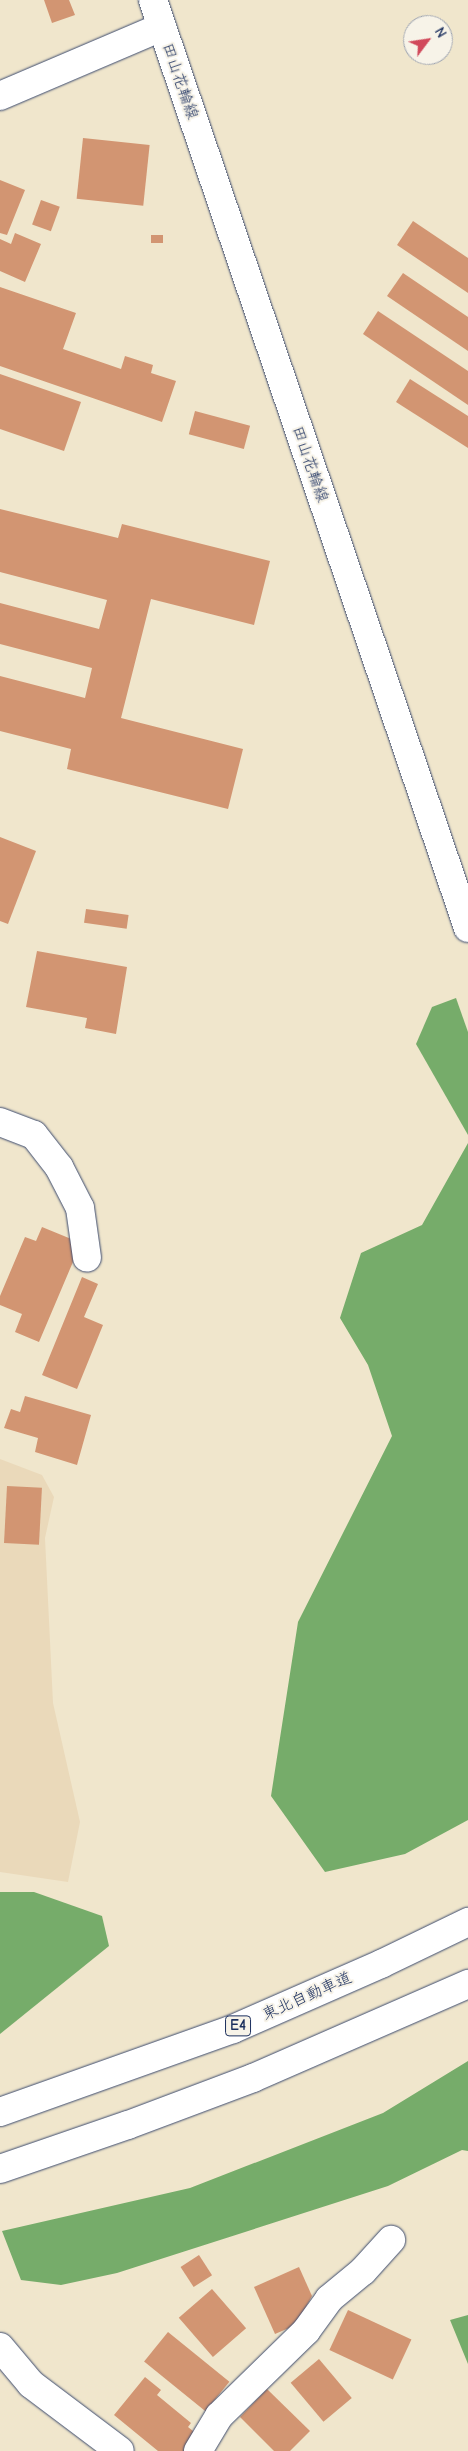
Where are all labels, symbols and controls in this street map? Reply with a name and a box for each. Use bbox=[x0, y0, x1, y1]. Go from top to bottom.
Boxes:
north arrow bbox=[403, 15, 453, 65]
text: N bbox=[431, 24, 450, 41]
street label: 田山花輪線 bbox=[158, 40, 202, 122]
street label: 田山花輪線 bbox=[288, 423, 332, 505]
street label: 東北自動車道 bbox=[259, 1968, 355, 2024]
road number: E4 bbox=[224, 2014, 252, 2038]

